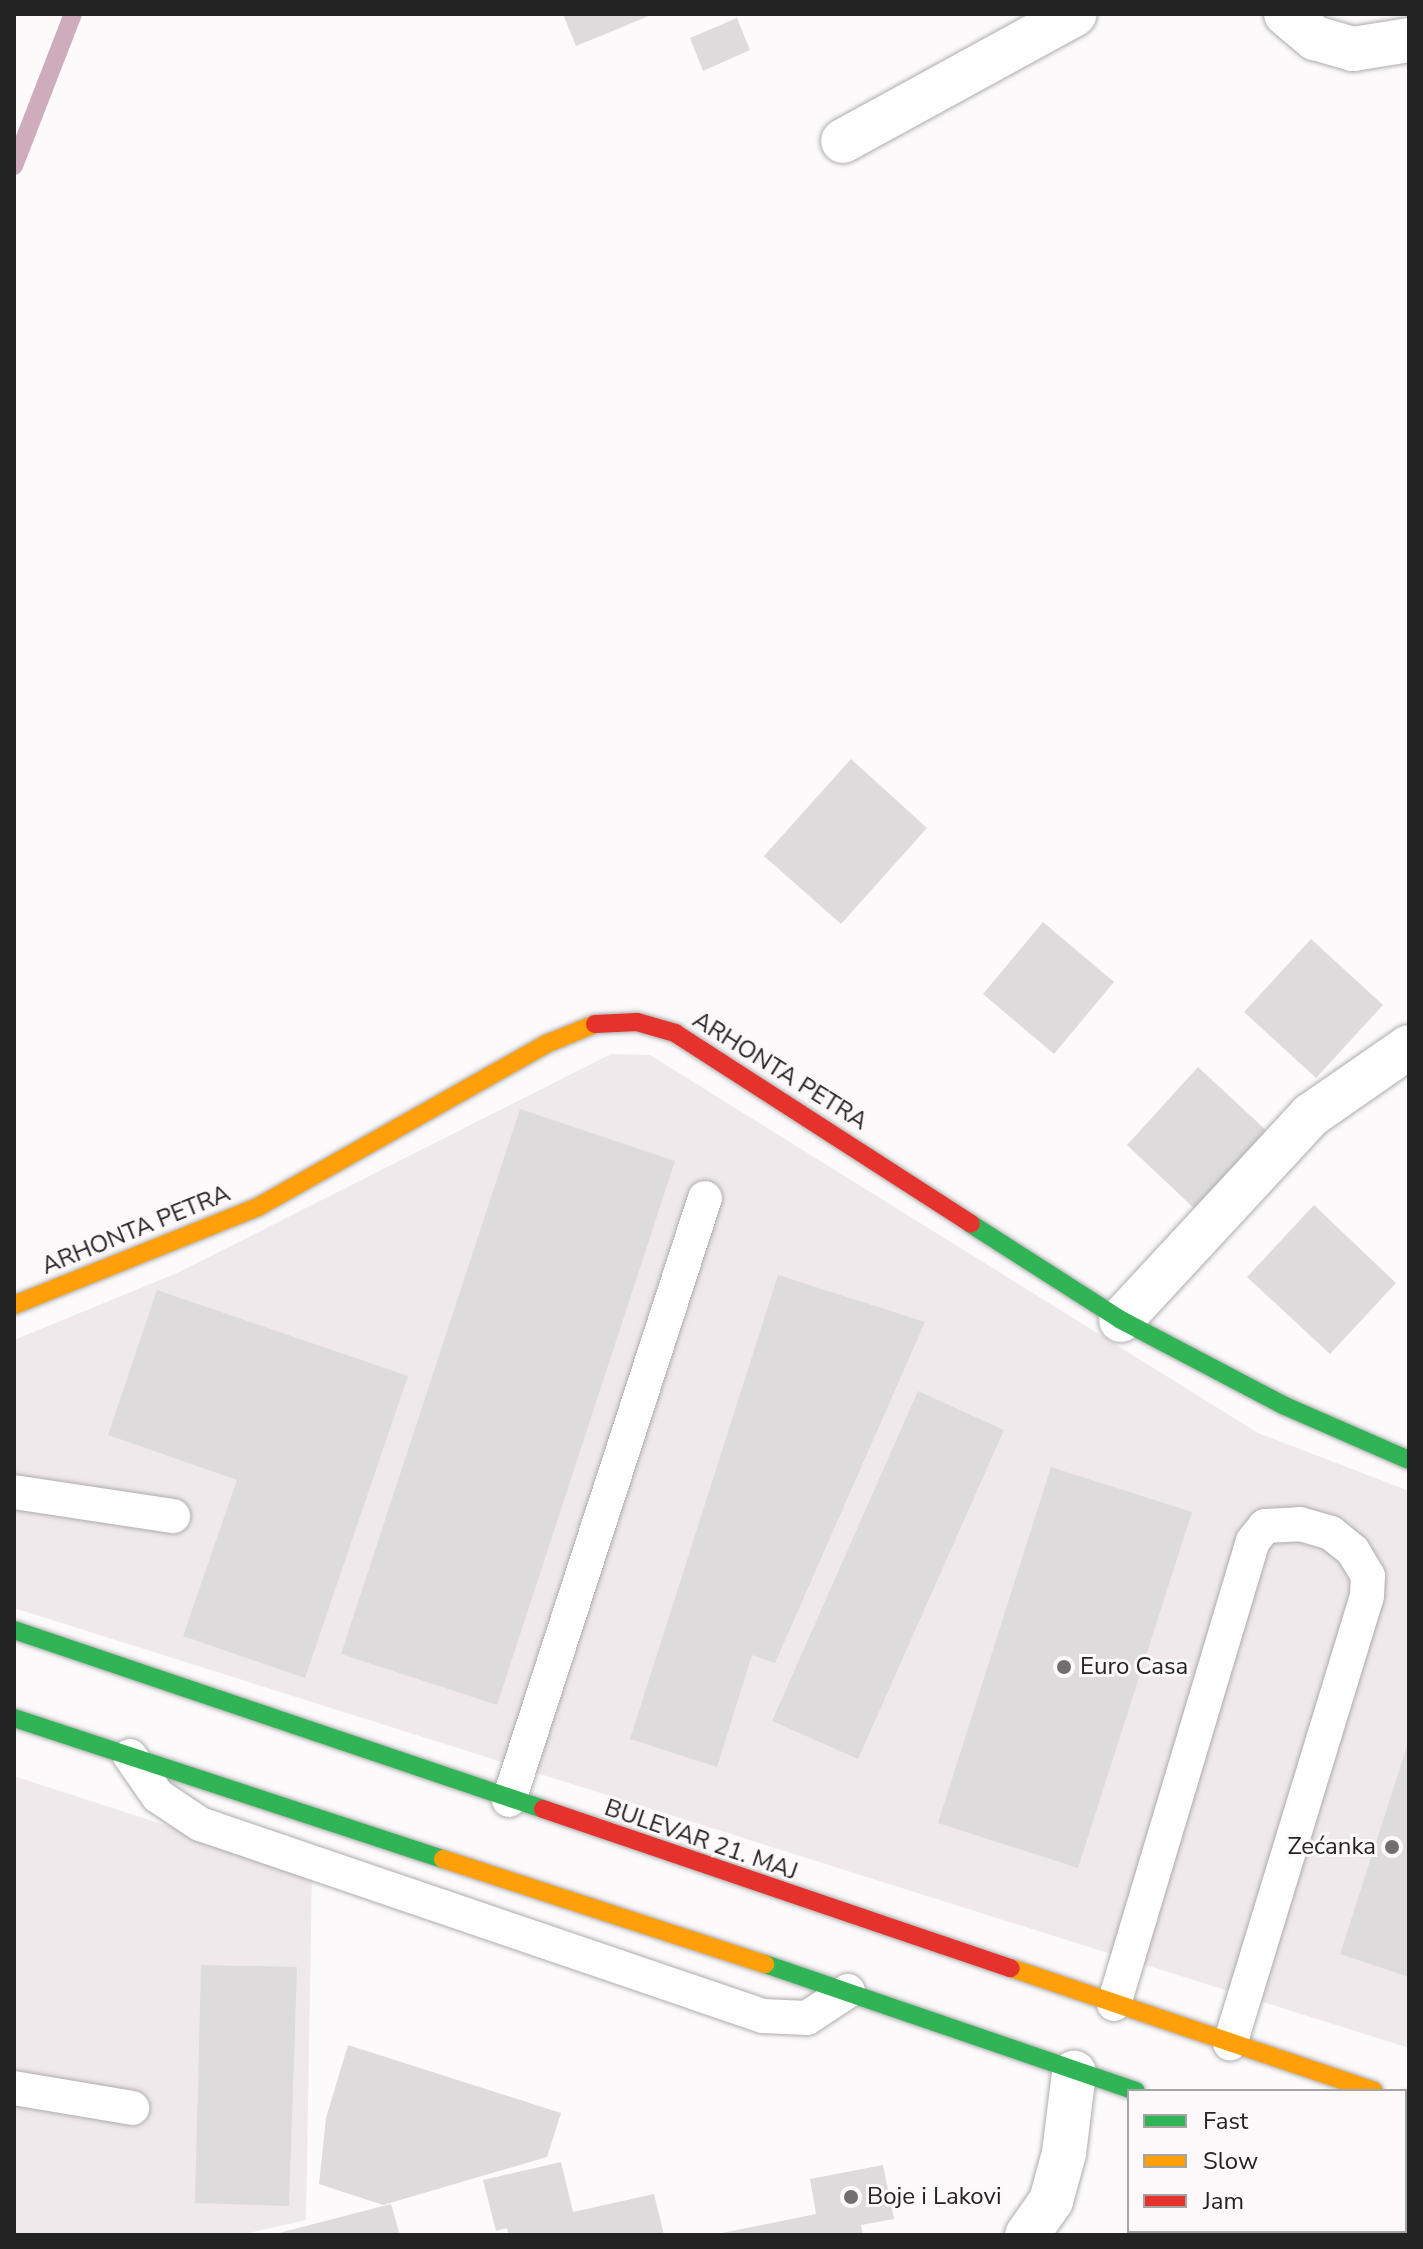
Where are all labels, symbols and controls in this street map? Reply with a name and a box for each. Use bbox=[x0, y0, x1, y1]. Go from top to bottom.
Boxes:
street label: ARHONTA PETRA bbox=[687, 1006, 873, 1136]
street label: ARHONTA PETRA bbox=[37, 1179, 235, 1281]
place label: Euro Casa bbox=[1080, 1653, 1188, 1681]
marker: Euro Casa bbox=[1055, 1658, 1073, 1676]
street label: BULEVAR 21. MAJ bbox=[601, 1793, 801, 1887]
place label: Zećanka bbox=[1287, 1833, 1376, 1861]
marker: Zećanka bbox=[1383, 1838, 1401, 1856]
legend bbox=[1127, 2089, 1407, 2233]
text: Fast bbox=[1203, 2105, 1248, 2137]
text: Slow bbox=[1203, 2145, 1258, 2177]
place label: Boje i Lakovi bbox=[867, 2183, 1001, 2211]
text: Jam bbox=[1203, 2185, 1244, 2217]
marker: Boje i Lakovi bbox=[842, 2188, 860, 2206]

